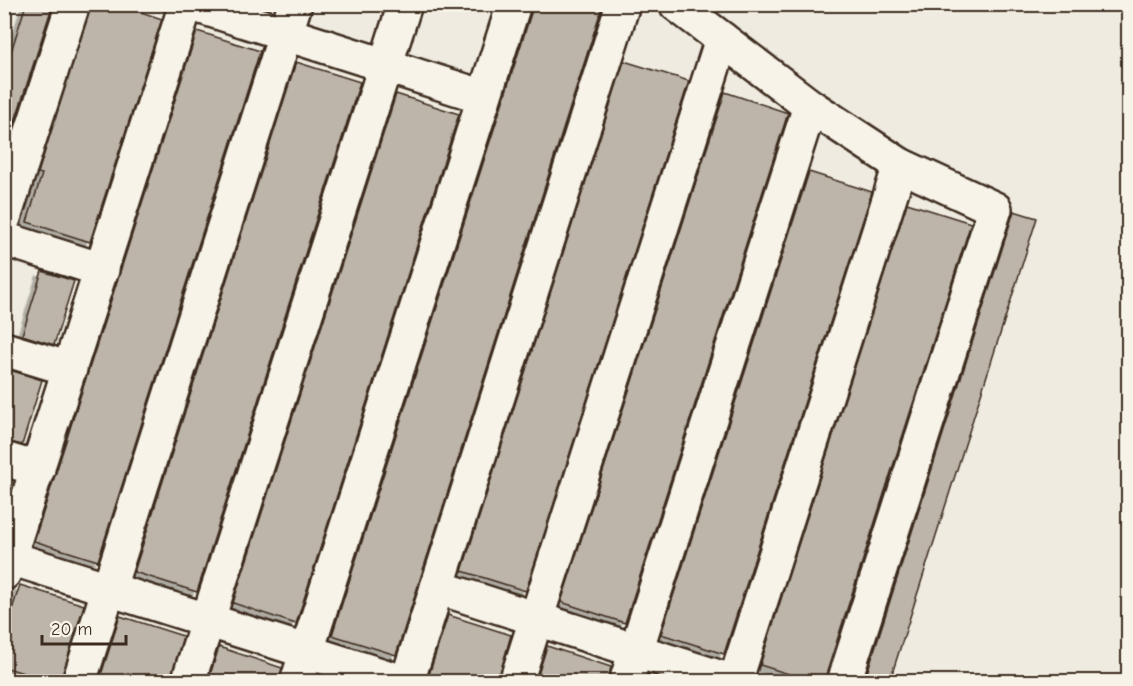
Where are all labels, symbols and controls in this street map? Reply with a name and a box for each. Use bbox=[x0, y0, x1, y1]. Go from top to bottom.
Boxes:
scale bar bbox=[42, 608, 126, 646]
text: 20 m bbox=[51, 619, 92, 640]

